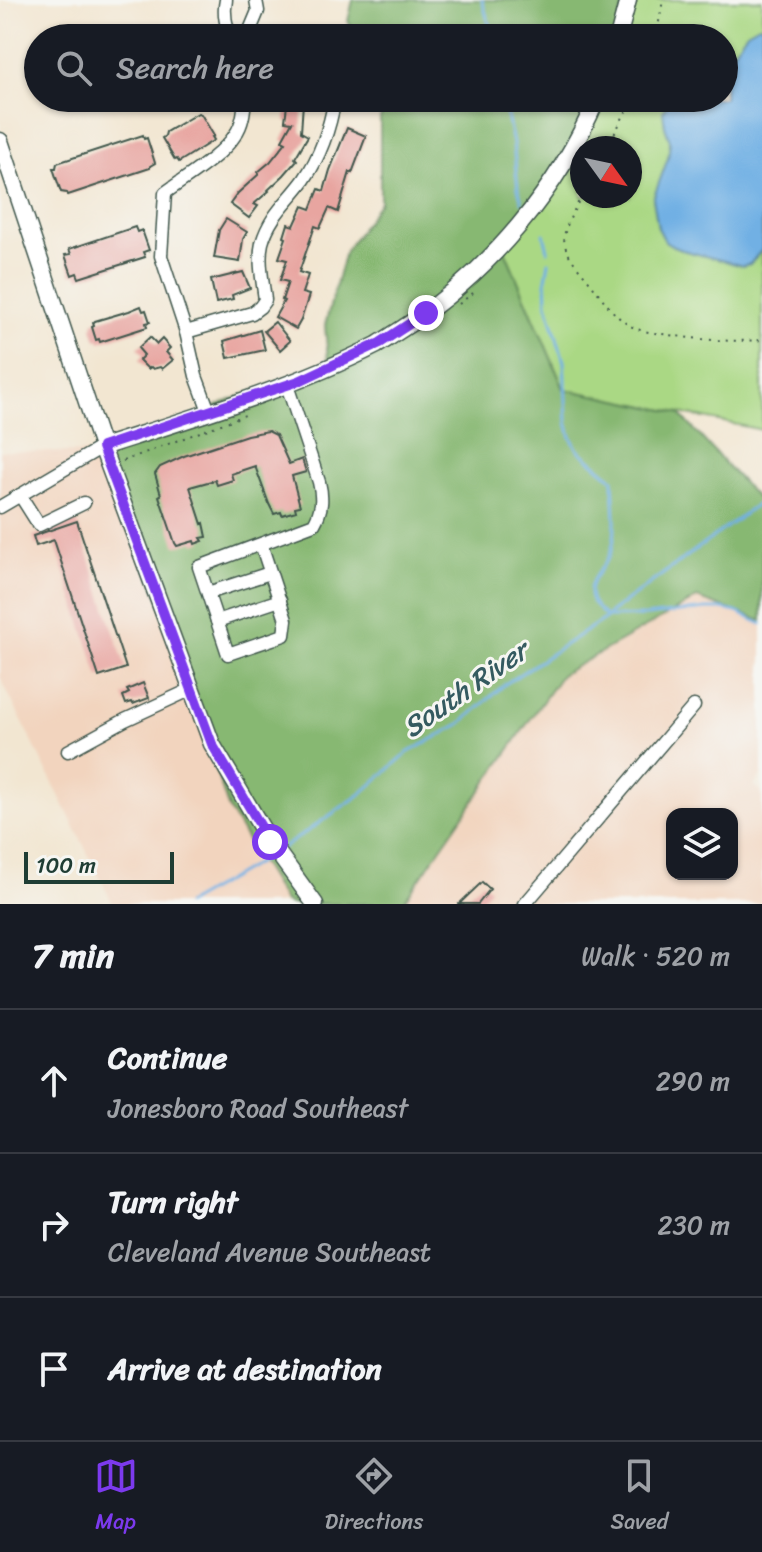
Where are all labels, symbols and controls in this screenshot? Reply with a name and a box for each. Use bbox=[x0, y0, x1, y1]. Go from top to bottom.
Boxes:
search box bbox=[24, 24, 738, 112]
text: Search here bbox=[116, 41, 274, 95]
icon: search bbox=[52, 46, 96, 90]
north arrow bbox=[570, 136, 642, 208]
route end bbox=[408, 295, 444, 331]
water label: South River bbox=[392, 624, 543, 751]
map controls bbox=[666, 808, 738, 880]
button: layers bbox=[666, 808, 738, 880]
route start bbox=[252, 824, 288, 860]
text: 100 m bbox=[36, 846, 96, 885]
scale bar bbox=[24, 848, 174, 884]
text: 7 min bbox=[32, 926, 114, 986]
text: Walk · 520 m bbox=[581, 933, 730, 979]
text: Continue bbox=[108, 1031, 227, 1085]
text: 290 m bbox=[656, 1058, 730, 1104]
icon: ahead bbox=[32, 1059, 76, 1103]
text: Jonesboro Road Southeast bbox=[108, 1085, 408, 1131]
text: Turn right bbox=[108, 1175, 238, 1229]
text: 230 m bbox=[658, 1202, 730, 1248]
icon: right bbox=[32, 1203, 76, 1247]
text: Cleveland Avenue Southeast bbox=[108, 1229, 431, 1275]
text: Arrive at destination bbox=[108, 1342, 382, 1396]
icon: arrive bbox=[32, 1347, 76, 1391]
tab: Map bbox=[94, 1454, 138, 1541]
tab: Directions bbox=[325, 1454, 423, 1541]
tab: Saved bbox=[610, 1454, 668, 1541]

